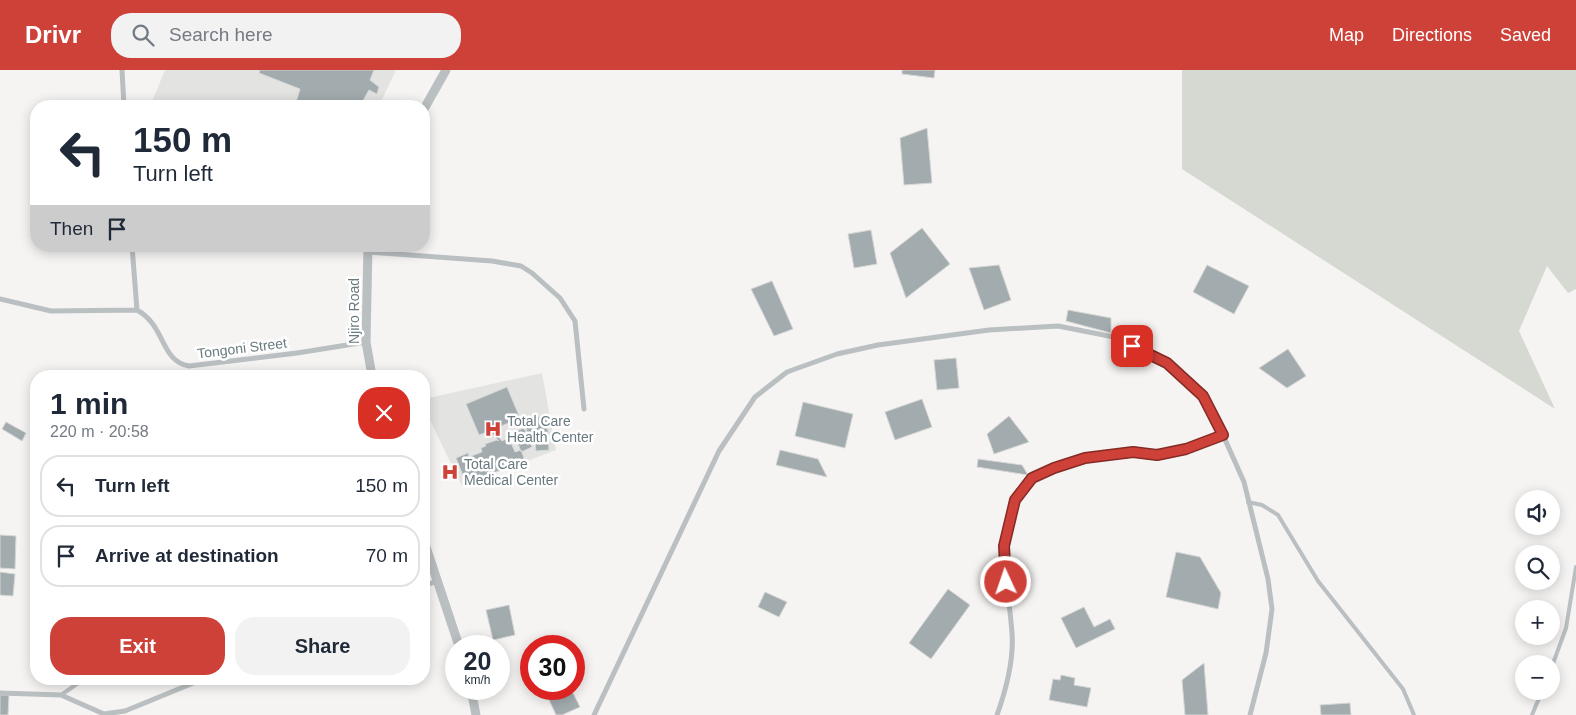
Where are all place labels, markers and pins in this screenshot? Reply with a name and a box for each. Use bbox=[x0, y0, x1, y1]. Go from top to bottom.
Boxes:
pin bbox=[1111, 325, 1153, 367]
place label: Total Care Health Center bbox=[507, 413, 594, 445]
hospital icon: Total Care Health Center bbox=[483, 419, 503, 439]
place label: Total Care Medical Center bbox=[464, 456, 558, 488]
hospital icon: Total Care Medical Center bbox=[440, 462, 460, 482]

